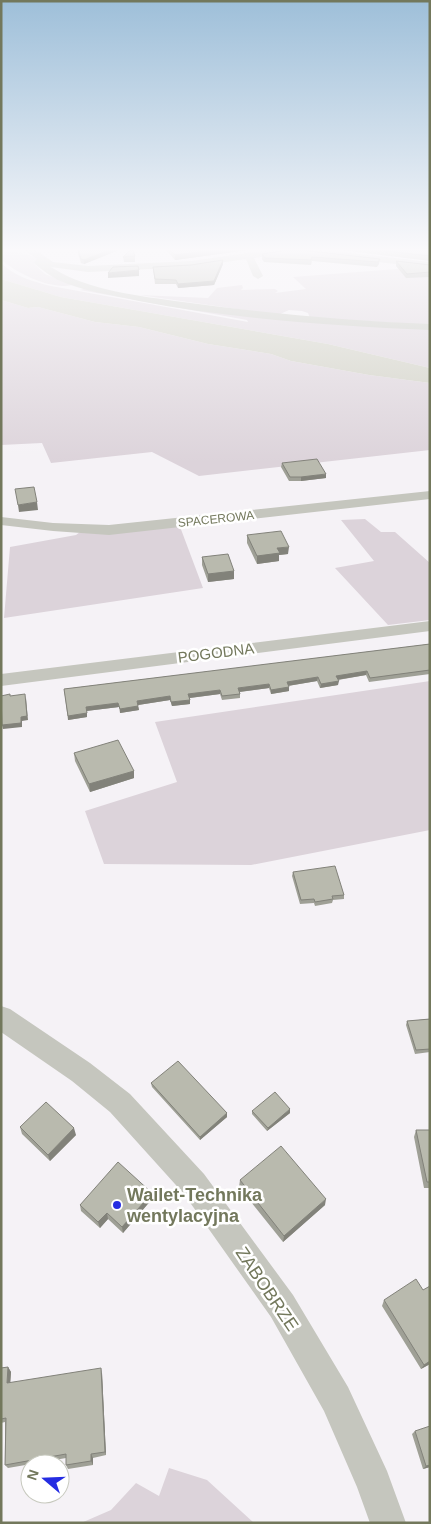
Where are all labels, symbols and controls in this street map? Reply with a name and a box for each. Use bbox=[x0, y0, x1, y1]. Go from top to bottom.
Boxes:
street label: SPACEROWA bbox=[177, 508, 255, 530]
street label: POGODNA bbox=[177, 639, 255, 666]
place label: Wailet-Technika wentylacyjna bbox=[126, 1185, 263, 1226]
marker: Wailet-Technika wentylacyjna bbox=[111, 1199, 123, 1211]
street label: ZABOBRZE bbox=[232, 1243, 302, 1335]
north arrow bbox=[20, 1454, 70, 1504]
text: N bbox=[23, 1467, 42, 1482]

